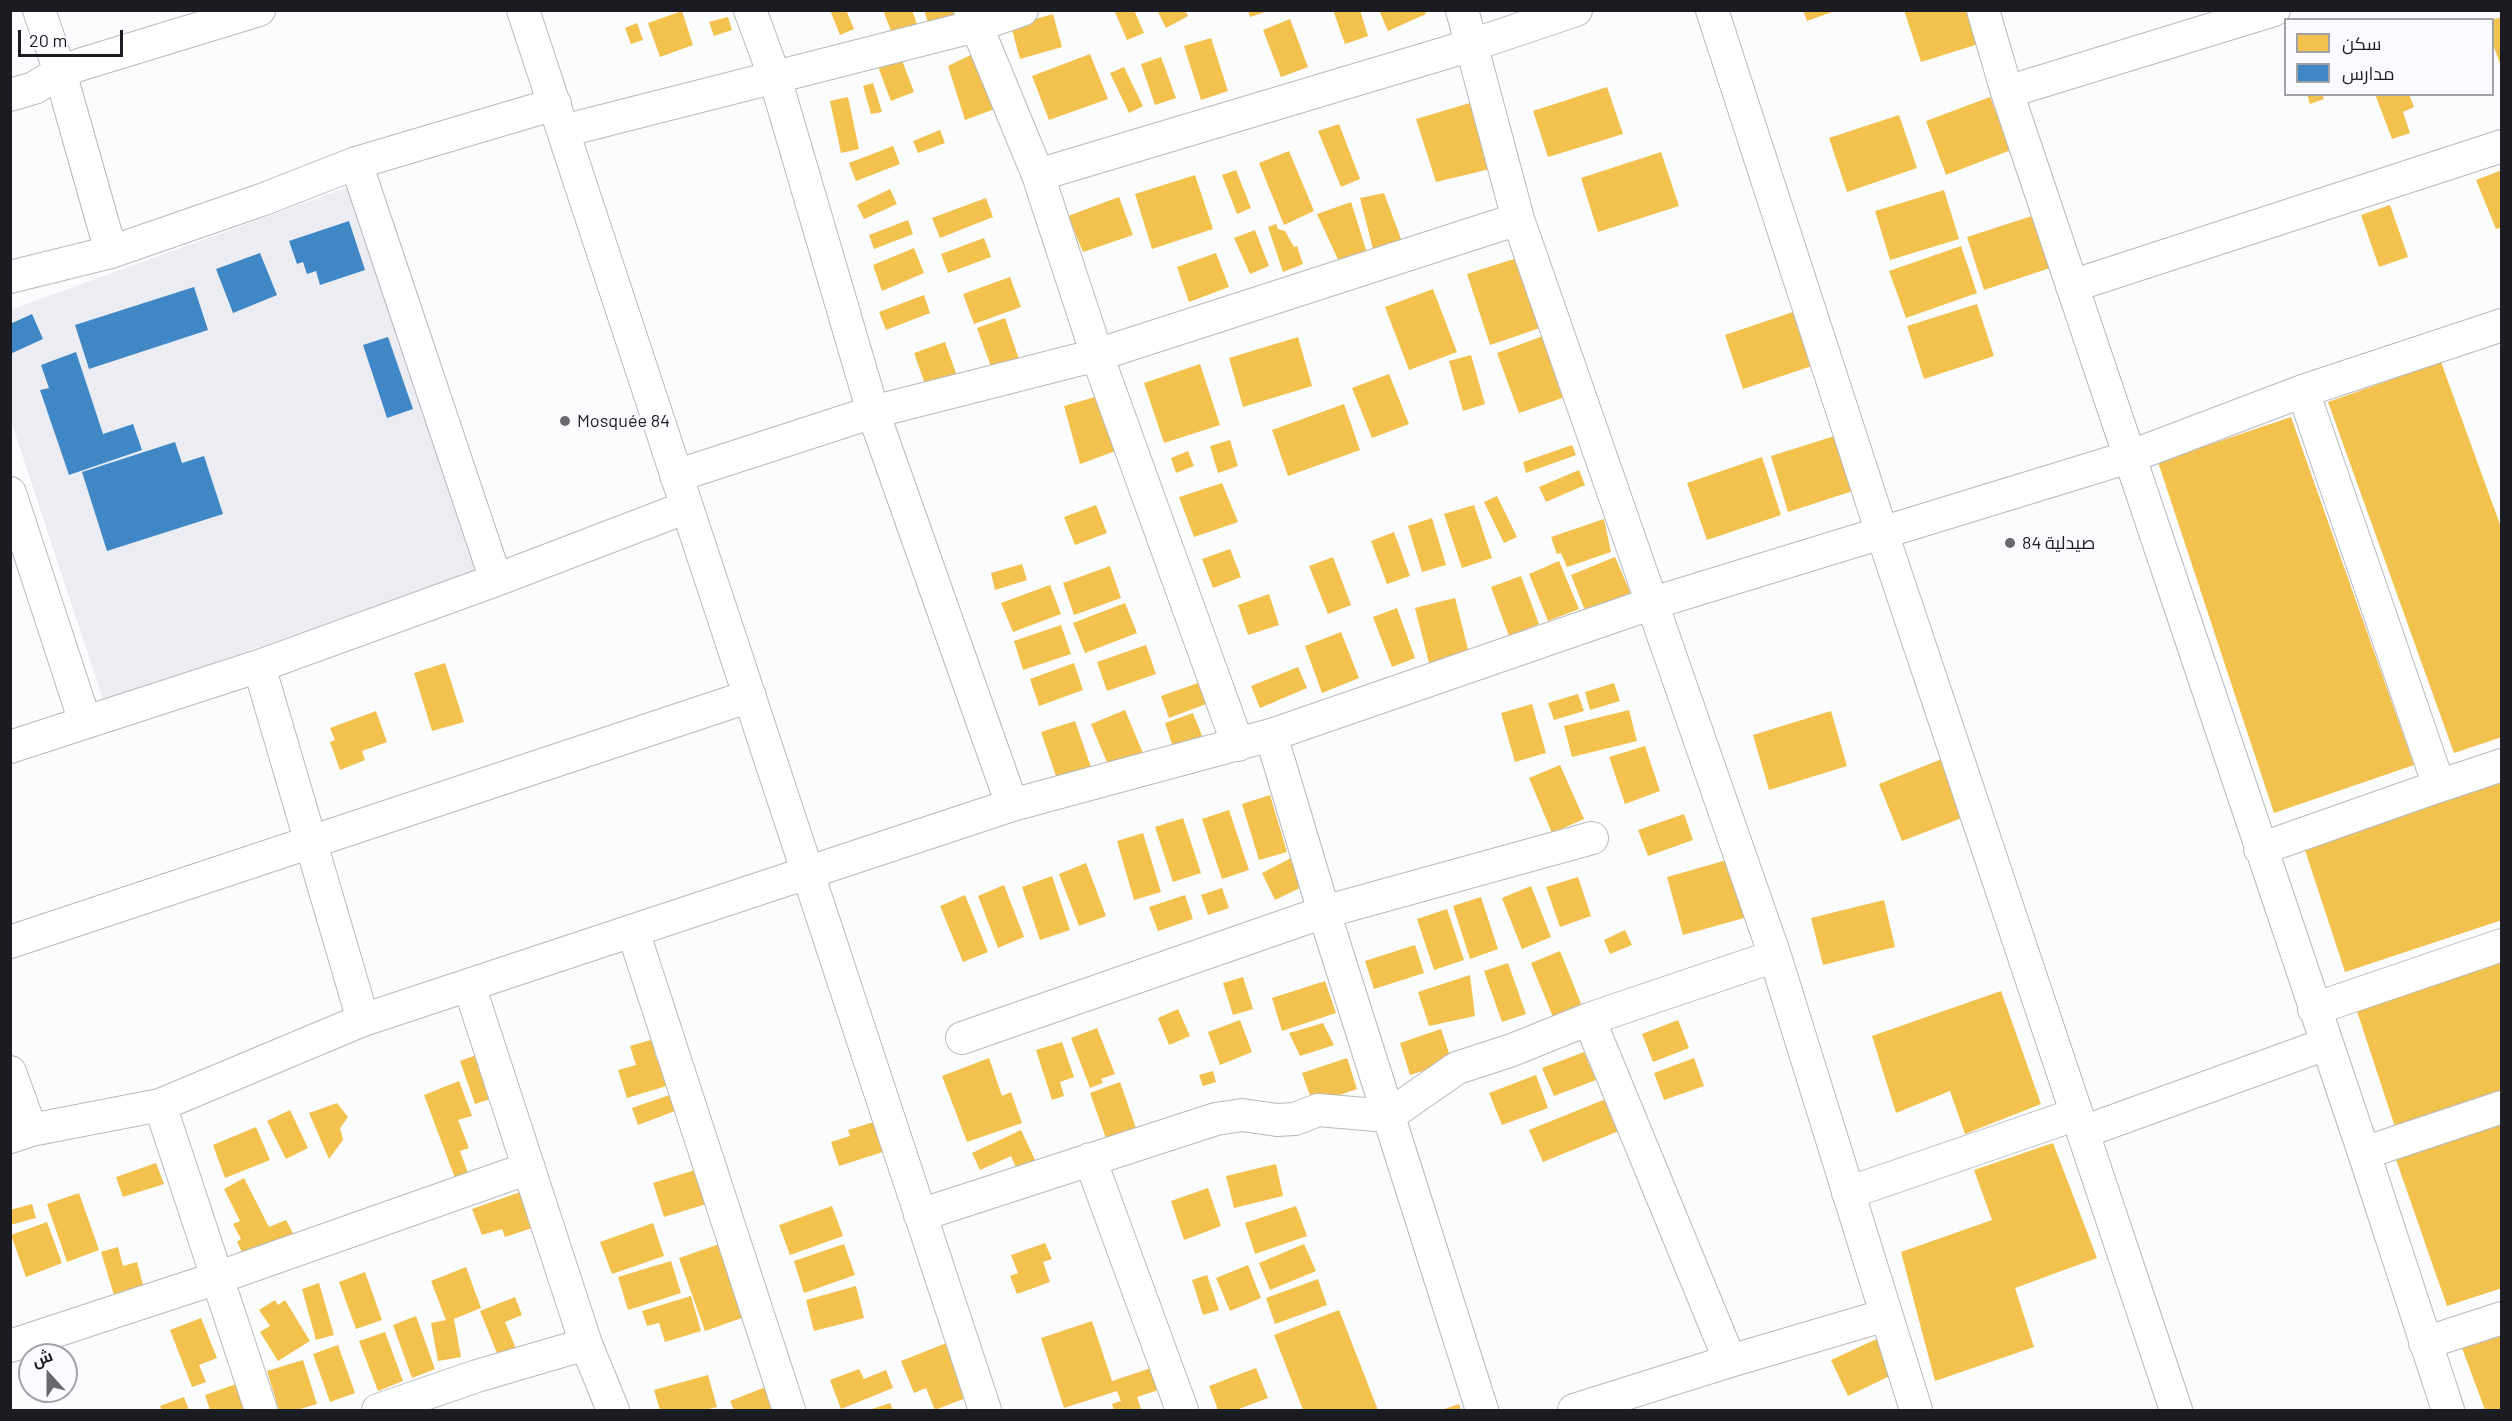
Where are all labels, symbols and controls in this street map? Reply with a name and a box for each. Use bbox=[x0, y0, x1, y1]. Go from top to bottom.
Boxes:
scale bar bbox=[21, 18, 126, 56]
legend bbox=[2284, 18, 2494, 96]
text: 20 m bbox=[29, 29, 67, 51]
text: سكن bbox=[2342, 32, 2381, 54]
text: مدارس bbox=[2342, 62, 2395, 84]
place label: Mosquée 84 bbox=[577, 410, 670, 432]
marker: Mosquée 84 bbox=[558, 414, 572, 428]
place label: 84 صيدلية bbox=[2022, 532, 2095, 554]
marker: 84 صيدلية bbox=[2003, 536, 2017, 550]
north arrow bbox=[18, 1343, 78, 1403]
text: ش bbox=[29, 1345, 55, 1370]

